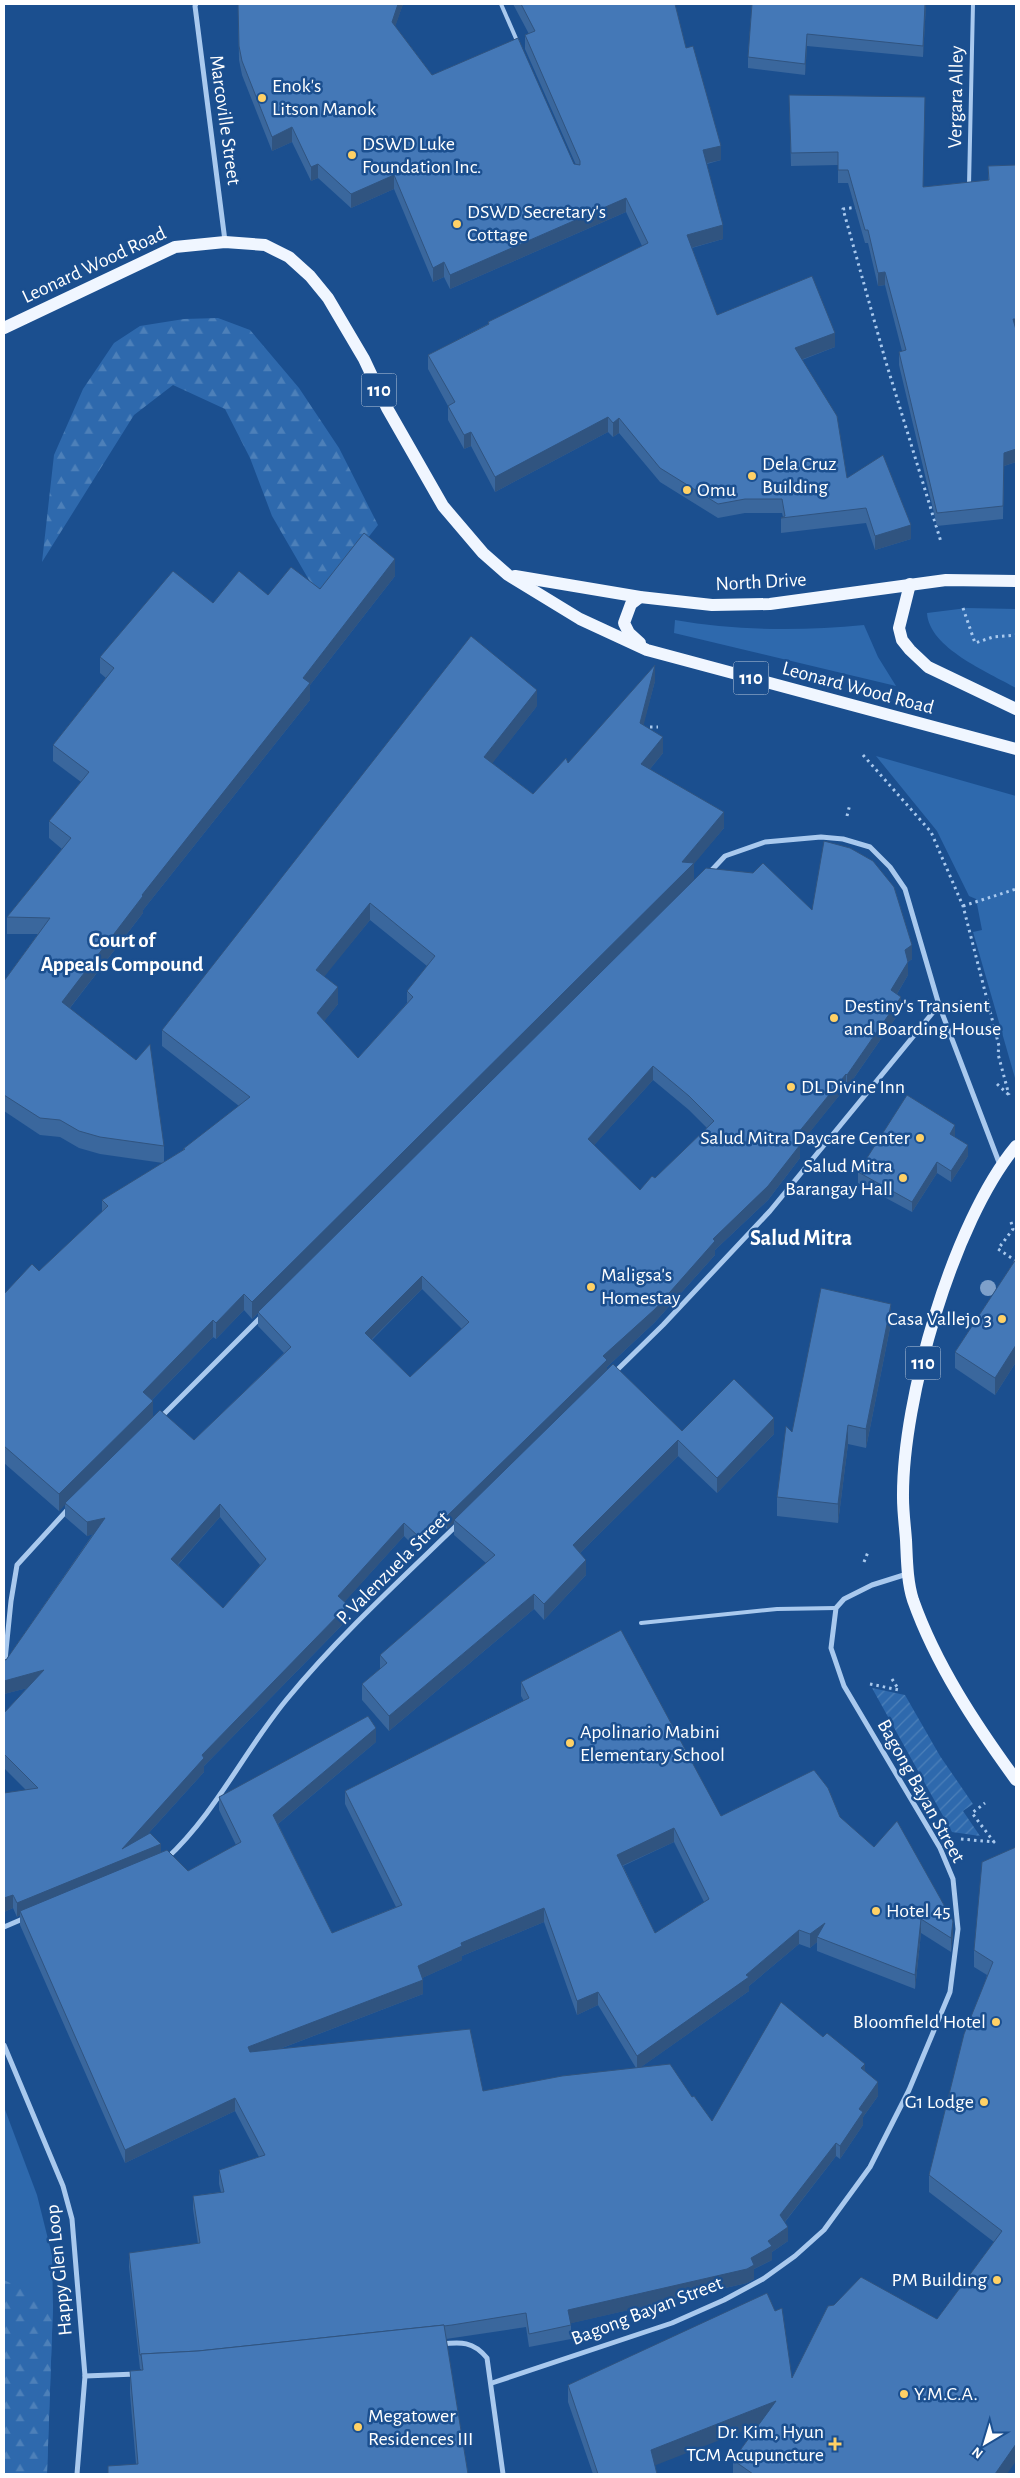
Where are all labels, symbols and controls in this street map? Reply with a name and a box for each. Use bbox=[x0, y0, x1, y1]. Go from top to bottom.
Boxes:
street label: Vergara Alley bbox=[945, 45, 967, 148]
street label: Marcoville Street bbox=[206, 54, 244, 187]
place label: Enok's Litson Manok bbox=[272, 76, 376, 119]
marker: Enok's Litson Manok bbox=[256, 92, 268, 104]
place label: DSWD Luke Foundation Inc. bbox=[362, 134, 481, 177]
marker: DSWD Luke Foundation Inc. bbox=[346, 149, 358, 161]
place label: DSWD Secretary's Cottage bbox=[467, 202, 606, 245]
marker: DSWD Secretary's Cottage bbox=[451, 218, 463, 230]
street label: Leonard Wood Road bbox=[19, 223, 169, 307]
road number: 110 bbox=[362, 374, 396, 406]
place label: Dela Cruz Building bbox=[762, 454, 837, 497]
marker: Dela Cruz Building bbox=[746, 470, 758, 482]
place label: Omu bbox=[697, 480, 736, 500]
marker: Omu bbox=[681, 484, 693, 496]
street label: North Drive bbox=[715, 570, 807, 594]
street label: Leonard Wood Road bbox=[780, 658, 936, 718]
road number: 110 bbox=[734, 661, 768, 694]
district label: Court of Appeals Compound bbox=[41, 930, 203, 975]
place label: Destiny's Transient and Boarding House bbox=[844, 996, 1001, 1039]
marker: Destiny's Transient and Boarding House bbox=[828, 1012, 840, 1024]
place label: DL Divine Inn bbox=[801, 1077, 905, 1097]
marker: DL Divine Inn bbox=[785, 1081, 797, 1093]
place label: Salud Mitra Daycare Center bbox=[700, 1128, 911, 1148]
marker: Salud Mitra Daycare Center bbox=[914, 1132, 926, 1144]
place label: Salud Mitra Barangay Hall bbox=[785, 1156, 893, 1199]
marker: Salud Mitra Barangay Hall bbox=[897, 1172, 909, 1184]
district label: Salud Mitra bbox=[750, 1227, 852, 1249]
place label: Maligsa's Homestay bbox=[601, 1265, 681, 1308]
marker: Maligsa's Homestay bbox=[585, 1281, 597, 1293]
place label: Casa Vallejo 3 bbox=[887, 1309, 992, 1329]
marker: Casa Vallejo 3 bbox=[996, 1313, 1008, 1325]
road number: 110 bbox=[906, 1346, 940, 1380]
street label: P. Valenzuela Street bbox=[333, 1507, 454, 1628]
street label: Bagong Bayan Street bbox=[873, 1716, 969, 1867]
place label: Apolinario Mabini Elementary School bbox=[580, 1722, 725, 1765]
marker: Apolinario Mabini Elementary School bbox=[564, 1737, 576, 1749]
place label: Hotel 45 bbox=[886, 1901, 951, 1921]
marker: Hotel 45 bbox=[870, 1905, 882, 1917]
place label: Bloomfield Hotel bbox=[853, 2012, 986, 2032]
marker: Bloomfield Hotel bbox=[990, 2016, 1002, 2028]
place label: G1 Lodge bbox=[905, 2092, 974, 2112]
marker: G1 Lodge bbox=[978, 2096, 990, 2108]
street label: Happy Glen Loop bbox=[42, 2203, 76, 2337]
place label: PM Building bbox=[892, 2270, 987, 2290]
street label: Bagong Bayan Street bbox=[569, 2273, 726, 2349]
marker: PM Building bbox=[991, 2274, 1003, 2286]
place label: Y.M.C.A. bbox=[914, 2384, 978, 2404]
marker: Y.M.C.A. bbox=[898, 2388, 910, 2400]
place label: Megatower Residences III bbox=[368, 2406, 473, 2449]
north arrow bbox=[960, 2418, 1010, 2468]
marker: Megatower Residences III bbox=[352, 2421, 364, 2433]
place label: Dr. Kim, Hyun TCM Acupuncture bbox=[686, 2422, 824, 2465]
marker: Dr. Kim, Hyun TCM Acupuncture bbox=[828, 2437, 842, 2451]
text: N bbox=[969, 2444, 986, 2461]

